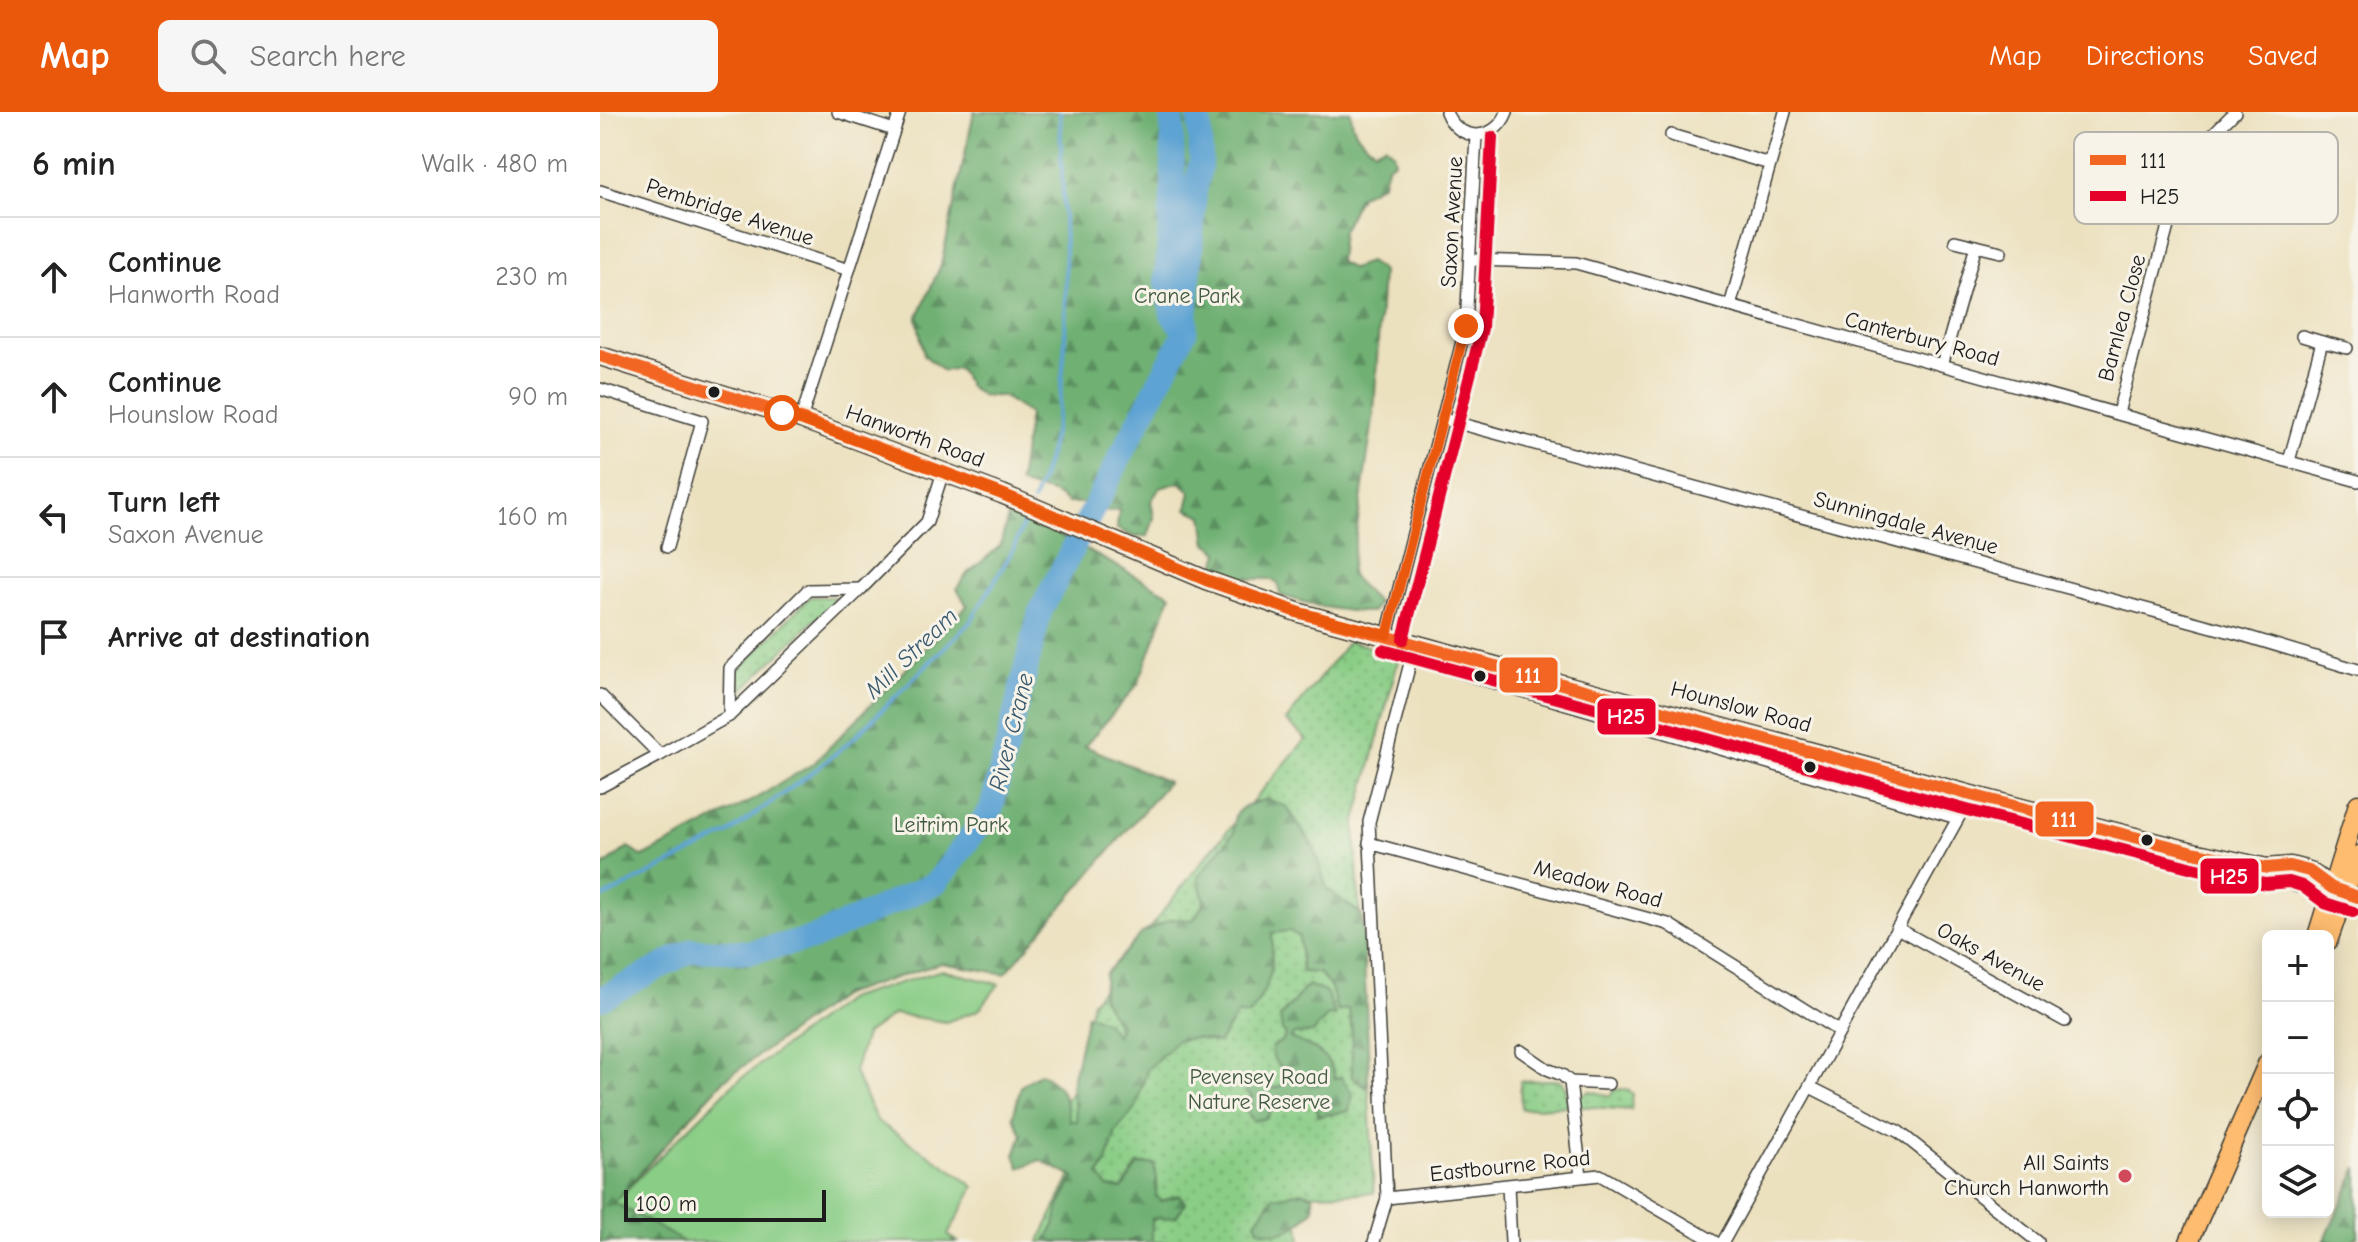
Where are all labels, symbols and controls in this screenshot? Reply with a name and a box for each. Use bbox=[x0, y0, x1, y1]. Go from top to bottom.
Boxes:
search box bbox=[158, 20, 718, 92]
text: Map bbox=[40, 34, 110, 78]
icon: search bbox=[186, 34, 230, 78]
text: Search here bbox=[250, 39, 406, 74]
text: Map bbox=[1989, 40, 2042, 72]
text: Directions bbox=[2086, 40, 2204, 72]
text: Saved bbox=[2248, 40, 2318, 72]
legend bbox=[2074, 132, 2338, 224]
text: 6 min bbox=[32, 144, 116, 184]
text: 111 bbox=[2140, 148, 2166, 174]
text: Walk · 480 m bbox=[422, 149, 568, 179]
street label: Saxon Avenue bbox=[1436, 156, 1468, 288]
street label: Pembridge Avenue bbox=[643, 173, 817, 251]
text: H25 bbox=[2140, 184, 2179, 210]
text: Continue bbox=[108, 245, 222, 280]
street label: Barnlea Close bbox=[2093, 252, 2151, 384]
icon: ahead bbox=[32, 255, 76, 299]
text: 230 m bbox=[495, 262, 568, 292]
text: Hanworth Road bbox=[108, 280, 280, 310]
park label: Crane Park bbox=[1134, 283, 1240, 309]
street label: Canterbury Road bbox=[1842, 306, 2002, 372]
route end bbox=[1448, 308, 1484, 344]
text: Continue bbox=[108, 365, 222, 400]
icon: ahead bbox=[32, 375, 76, 419]
text: 90 m bbox=[508, 382, 568, 412]
unlabelled marker bbox=[706, 384, 722, 400]
route start bbox=[764, 395, 800, 431]
street label: Hanworth Road bbox=[842, 399, 988, 473]
text: Hounslow Road bbox=[108, 400, 279, 430]
text: Turn left bbox=[108, 485, 220, 520]
street label: Sunningdale Avenue bbox=[1811, 486, 2001, 560]
icon: left bbox=[32, 495, 76, 539]
text: 160 m bbox=[498, 502, 568, 532]
text: Saxon Avenue bbox=[108, 520, 264, 550]
water label: Mill Stream bbox=[858, 602, 963, 705]
icon: arrive bbox=[32, 615, 76, 659]
text: Arrive at destination bbox=[108, 620, 370, 655]
line badge: 111 bbox=[1498, 656, 1559, 694]
text: 111 bbox=[1515, 663, 1541, 689]
unlabelled marker bbox=[1472, 668, 1488, 684]
water label: River Crane bbox=[983, 670, 1039, 794]
street label: Hounslow Road bbox=[1668, 676, 1814, 738]
line badge: H25 bbox=[1596, 697, 1657, 736]
text: H25 bbox=[1607, 704, 1645, 730]
unlabelled marker bbox=[1802, 759, 1818, 775]
line badge: 111 bbox=[2034, 800, 2095, 838]
text: 111 bbox=[2051, 807, 2077, 833]
park label: Leitrim Park bbox=[894, 812, 1009, 838]
unlabelled marker bbox=[2139, 832, 2155, 848]
street label: Meadow Road bbox=[1531, 854, 1665, 914]
line badge: H25 bbox=[2199, 857, 2260, 895]
text: H25 bbox=[2210, 864, 2248, 890]
street label: Oaks Avenue bbox=[1932, 917, 2050, 997]
map controls bbox=[2262, 930, 2334, 1218]
button: + bbox=[2262, 930, 2334, 1002]
button: − bbox=[2262, 1002, 2334, 1074]
park label: Pevensey Road Nature Reserve bbox=[1188, 1064, 1330, 1115]
button: locate bbox=[2262, 1074, 2334, 1146]
street label: Eastbourne Road bbox=[1428, 1145, 1592, 1187]
button: layers bbox=[2262, 1146, 2334, 1218]
place label: All Saints Church Hanworth bbox=[1944, 1150, 2109, 1201]
marker: All Saints Church Hanworth bbox=[2116, 1167, 2134, 1185]
scale bar bbox=[624, 1186, 826, 1222]
text: 100 m bbox=[636, 1191, 697, 1217]

